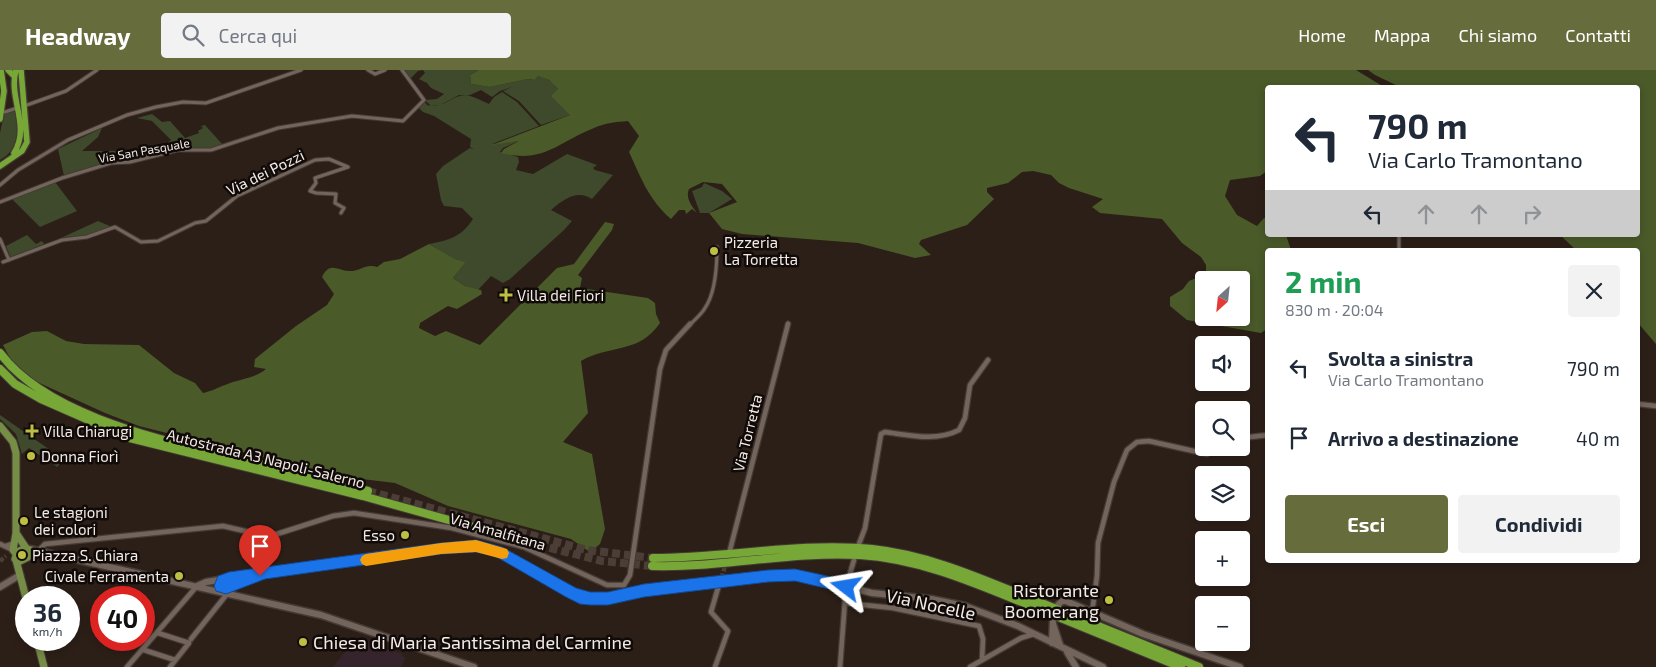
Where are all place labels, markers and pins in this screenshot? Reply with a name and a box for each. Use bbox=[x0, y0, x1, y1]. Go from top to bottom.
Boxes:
place label: Pizzeria La Torretta bbox=[724, 233, 798, 268]
marker: Pizzeria La Torretta bbox=[708, 245, 720, 257]
place label: Villa dei Fiori bbox=[517, 286, 604, 304]
marker: Villa dei Fiori bbox=[499, 288, 513, 302]
place label: Villa Chiarugi bbox=[43, 422, 132, 440]
marker: Villa Chiarugi bbox=[25, 424, 39, 438]
place label: Donna Fiorì bbox=[41, 447, 119, 465]
marker: Donna Fiorì bbox=[25, 450, 37, 462]
place label: Le stagioni dei colori bbox=[34, 503, 108, 538]
marker: Le stagioni dei colori bbox=[18, 515, 30, 527]
pin bbox=[239, 525, 281, 576]
place label: Esso bbox=[363, 526, 395, 544]
marker: Esso bbox=[399, 529, 411, 541]
place label: Piazza S. Chiara bbox=[32, 546, 138, 564]
marker: Piazza S. Chiara bbox=[16, 549, 28, 561]
place label: Civale Ferramenta bbox=[45, 567, 169, 585]
marker: Civale Ferramenta bbox=[173, 570, 185, 582]
place label: Ristorante Boomerang bbox=[1004, 579, 1099, 622]
marker: Ristorante Boomerang bbox=[1103, 594, 1115, 606]
place label: Chiesa di Maria Santissima del Carmine bbox=[313, 631, 632, 653]
marker: Chiesa di Maria Santissima del Carmine bbox=[297, 636, 309, 648]

